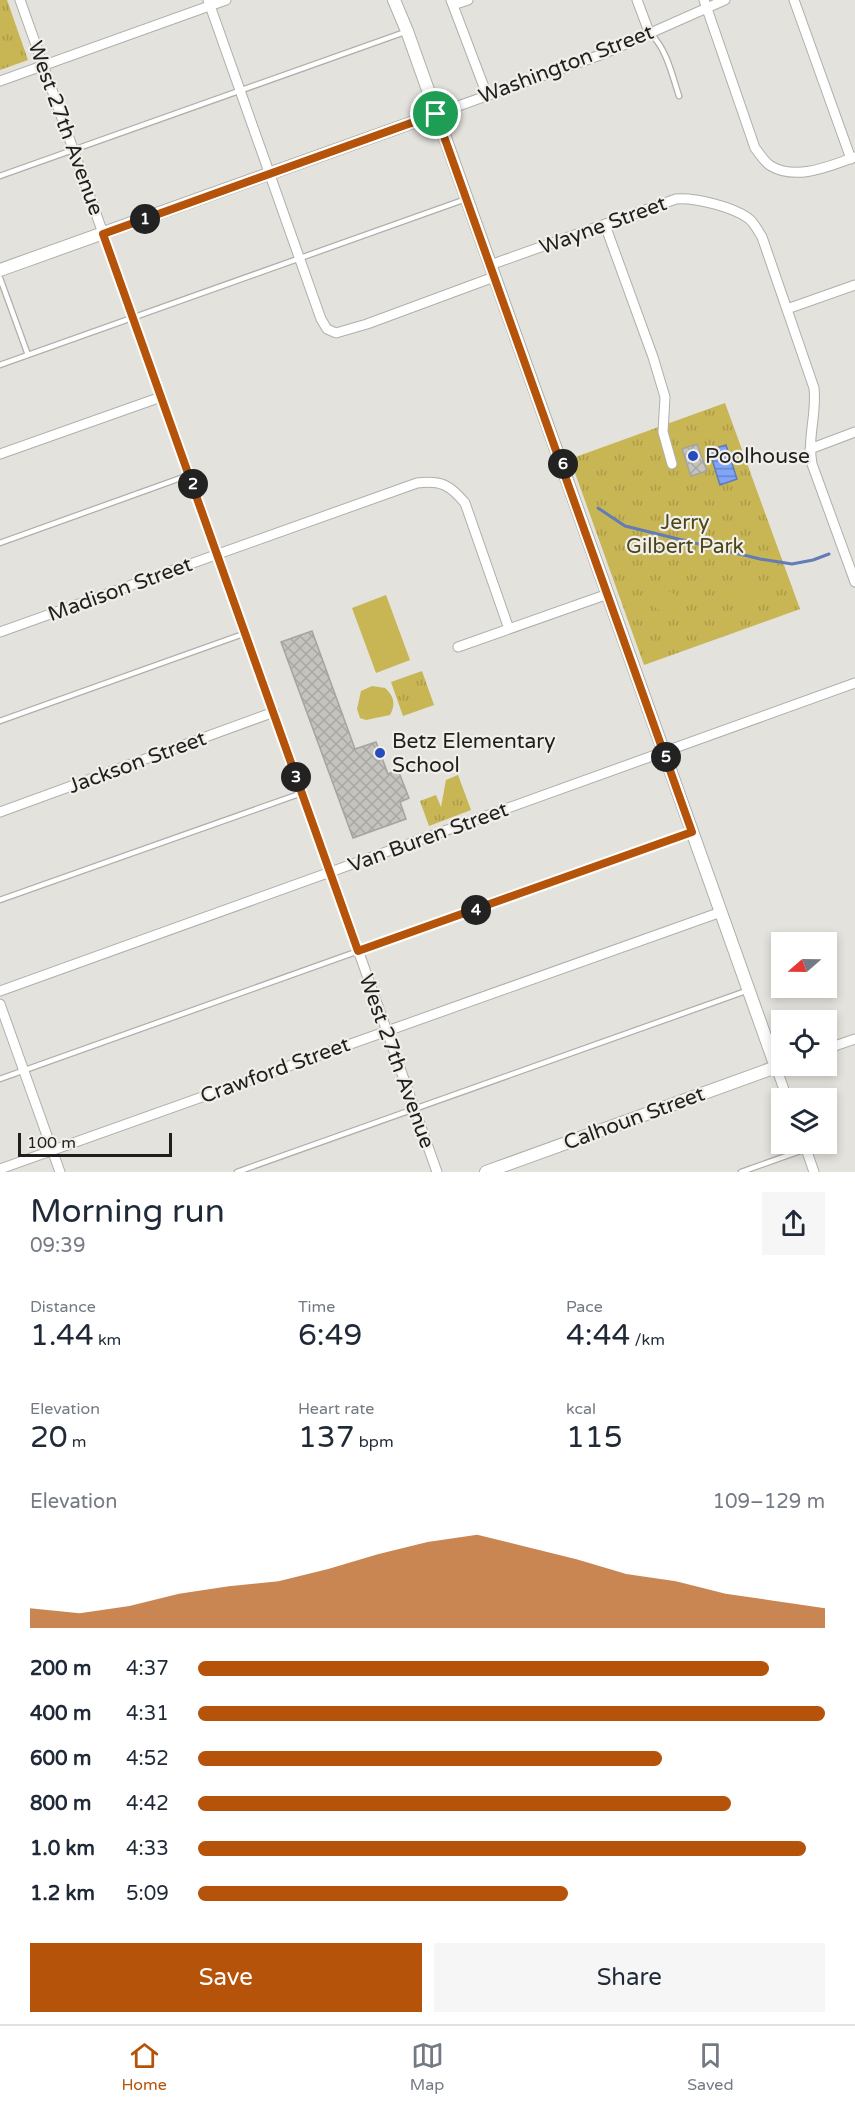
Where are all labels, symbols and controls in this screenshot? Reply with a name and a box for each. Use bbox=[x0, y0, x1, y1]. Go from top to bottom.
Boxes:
street label: Washington Street bbox=[475, 20, 657, 109]
street label: West 27th Avenue bbox=[22, 38, 109, 219]
pin bbox=[410, 88, 461, 139]
icon: arrive bbox=[419, 97, 452, 130]
street label: Wayne Street bbox=[536, 191, 670, 260]
pin: 1 bbox=[130, 204, 160, 234]
text: 1 bbox=[140, 209, 150, 229]
place label: Poolhouse bbox=[705, 444, 810, 469]
pin: 6 bbox=[548, 449, 578, 479]
marker: Poolhouse bbox=[686, 449, 700, 463]
text: 6 bbox=[558, 454, 568, 474]
pin: 2 bbox=[178, 469, 208, 499]
text: 2 bbox=[188, 474, 198, 494]
park label: Jerry Gilbert Park bbox=[626, 510, 744, 559]
street label: Madison Street bbox=[45, 552, 196, 627]
street label: Jackson Street bbox=[65, 726, 210, 799]
place label: Betz Elementary School bbox=[392, 729, 556, 778]
pin: 5 bbox=[651, 742, 681, 772]
marker: Betz Elementary School bbox=[373, 746, 387, 760]
text: 5 bbox=[661, 747, 671, 767]
pin: 3 bbox=[281, 762, 311, 792]
text: 3 bbox=[291, 767, 301, 787]
street label: Van Buren Street bbox=[345, 797, 512, 878]
pin: 4 bbox=[461, 895, 491, 925]
text: 4 bbox=[471, 900, 481, 920]
north arrow bbox=[771, 932, 837, 998]
map controls bbox=[771, 932, 837, 1154]
street label: West 27th Avenue bbox=[353, 971, 440, 1152]
button: locate bbox=[771, 1010, 837, 1076]
street label: Crawford Street bbox=[197, 1032, 353, 1109]
street label: Calhoun Street bbox=[560, 1081, 708, 1156]
button: layers bbox=[771, 1088, 837, 1154]
scale bar bbox=[18, 1130, 172, 1158]
text: 100 m bbox=[27, 1133, 76, 1153]
text: Morning run bbox=[30, 1192, 225, 1231]
button: share bbox=[762, 1192, 825, 1255]
text: 09:39 bbox=[30, 1234, 85, 1258]
text: Distance bbox=[30, 1297, 96, 1317]
text: Time bbox=[298, 1297, 335, 1317]
text: Pace bbox=[566, 1297, 603, 1317]
text: 1.44 bbox=[30, 1317, 94, 1354]
text: 6:49 bbox=[298, 1317, 362, 1354]
text: 4:44 bbox=[566, 1317, 630, 1354]
text: km bbox=[94, 1330, 121, 1350]
text: /km bbox=[630, 1330, 665, 1350]
text: Elevation bbox=[30, 1399, 100, 1419]
text: Heart rate bbox=[298, 1399, 374, 1419]
text: kcal bbox=[566, 1399, 596, 1419]
text: 20 bbox=[30, 1419, 68, 1456]
text: 137 bbox=[298, 1419, 355, 1456]
text: 115 bbox=[566, 1419, 623, 1456]
text: m bbox=[68, 1432, 87, 1452]
text: bpm bbox=[355, 1432, 394, 1452]
text: Elevation bbox=[30, 1490, 117, 1514]
text: 109–129 m bbox=[712, 1490, 825, 1514]
text: 200 m bbox=[30, 1657, 91, 1681]
text: 4:37 bbox=[126, 1657, 169, 1681]
text: 400 m bbox=[30, 1702, 91, 1726]
text: 4:31 bbox=[126, 1702, 169, 1726]
text: 600 m bbox=[30, 1747, 91, 1771]
text: 4:52 bbox=[126, 1747, 169, 1771]
text: 800 m bbox=[30, 1792, 91, 1816]
text: 4:42 bbox=[126, 1792, 169, 1816]
text: 1.0 km bbox=[30, 1837, 95, 1861]
text: 4:33 bbox=[126, 1837, 169, 1861]
text: 1.2 km bbox=[30, 1882, 95, 1906]
text: 5:09 bbox=[126, 1882, 169, 1906]
button: Save bbox=[30, 1943, 422, 2012]
button: Share bbox=[434, 1943, 825, 2012]
tab: Home bbox=[121, 2039, 167, 2095]
tab: Map bbox=[410, 2039, 444, 2095]
tab: Saved bbox=[687, 2039, 733, 2095]

